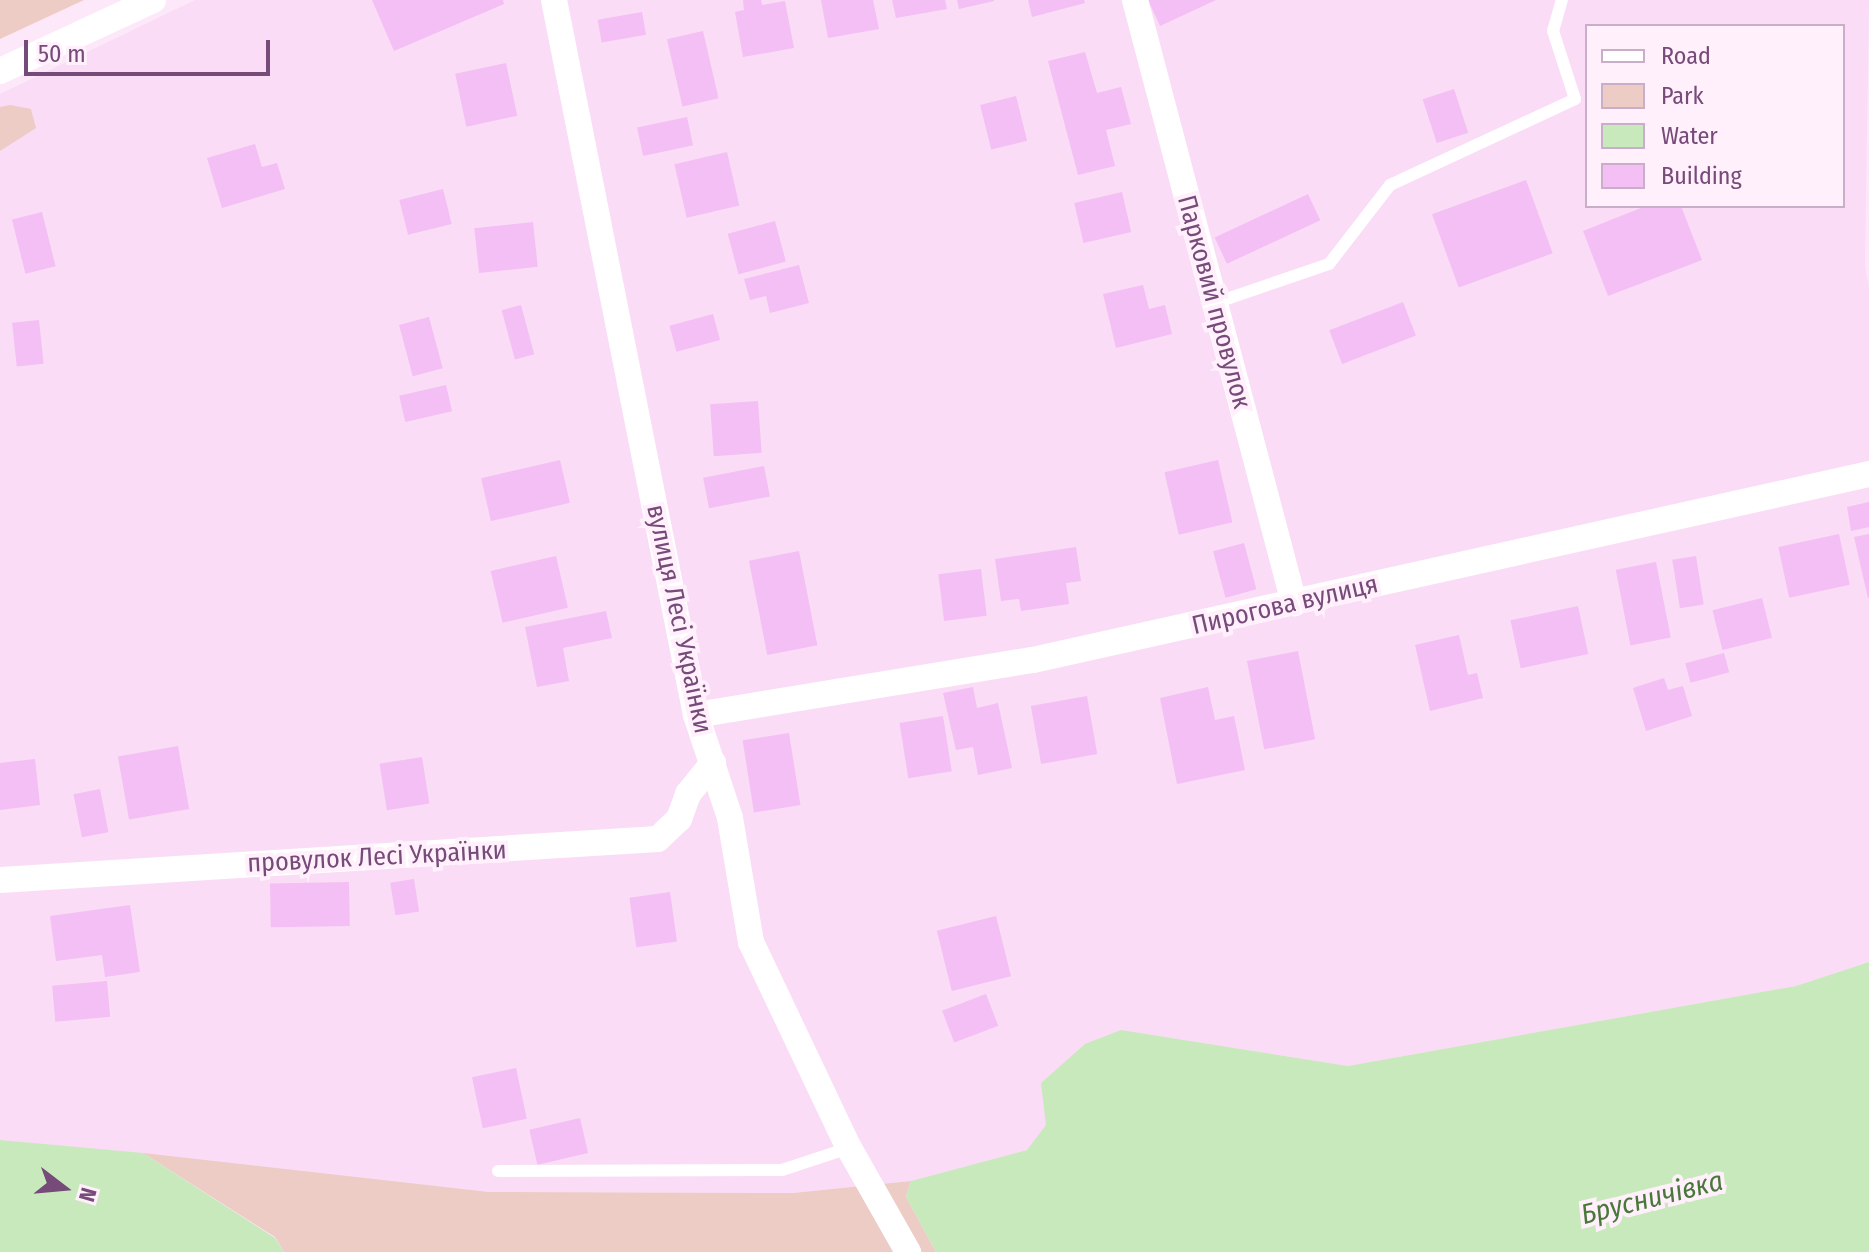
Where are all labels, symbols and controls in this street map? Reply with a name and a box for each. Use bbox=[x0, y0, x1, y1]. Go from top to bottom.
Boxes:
scale bar bbox=[28, 24, 274, 74]
legend bbox=[1585, 24, 1845, 208]
text: 50 m bbox=[38, 40, 86, 68]
text: Road bbox=[1661, 42, 1711, 70]
text: Park bbox=[1661, 82, 1704, 110]
text: Water bbox=[1661, 122, 1718, 150]
text: Building bbox=[1661, 162, 1742, 190]
street label: Парковий провулок bbox=[1171, 192, 1257, 412]
street label: вулиця Лесі Українки bbox=[640, 502, 718, 736]
street label: Пирогова вулиця bbox=[1189, 568, 1381, 642]
street label: провулок Лесі Українки bbox=[247, 835, 507, 879]
north arrow bbox=[24, 1148, 104, 1228]
water label: Брусничівка bbox=[1578, 1164, 1726, 1232]
text: N bbox=[73, 1185, 102, 1205]

